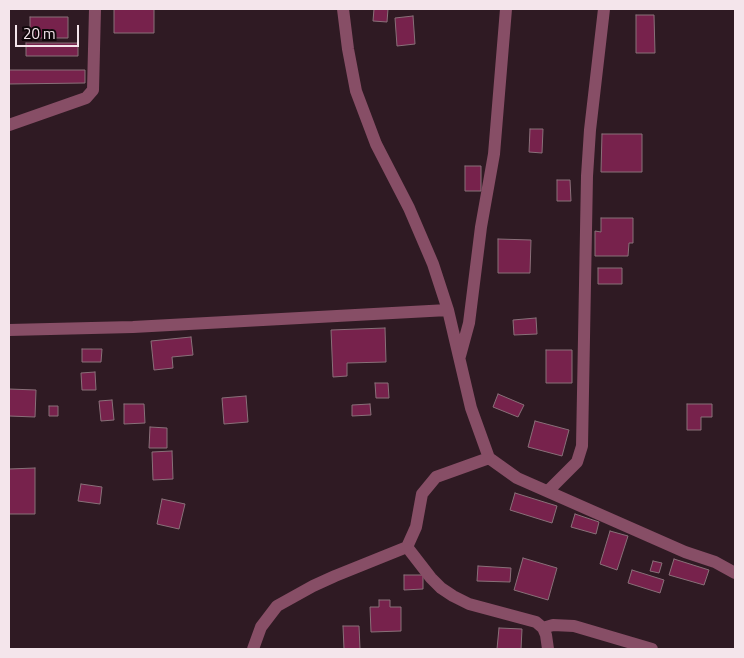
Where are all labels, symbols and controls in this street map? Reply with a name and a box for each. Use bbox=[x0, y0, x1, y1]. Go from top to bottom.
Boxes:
scale bar bbox=[18, 15, 81, 47]
text: 20 m bbox=[23, 22, 56, 45]

